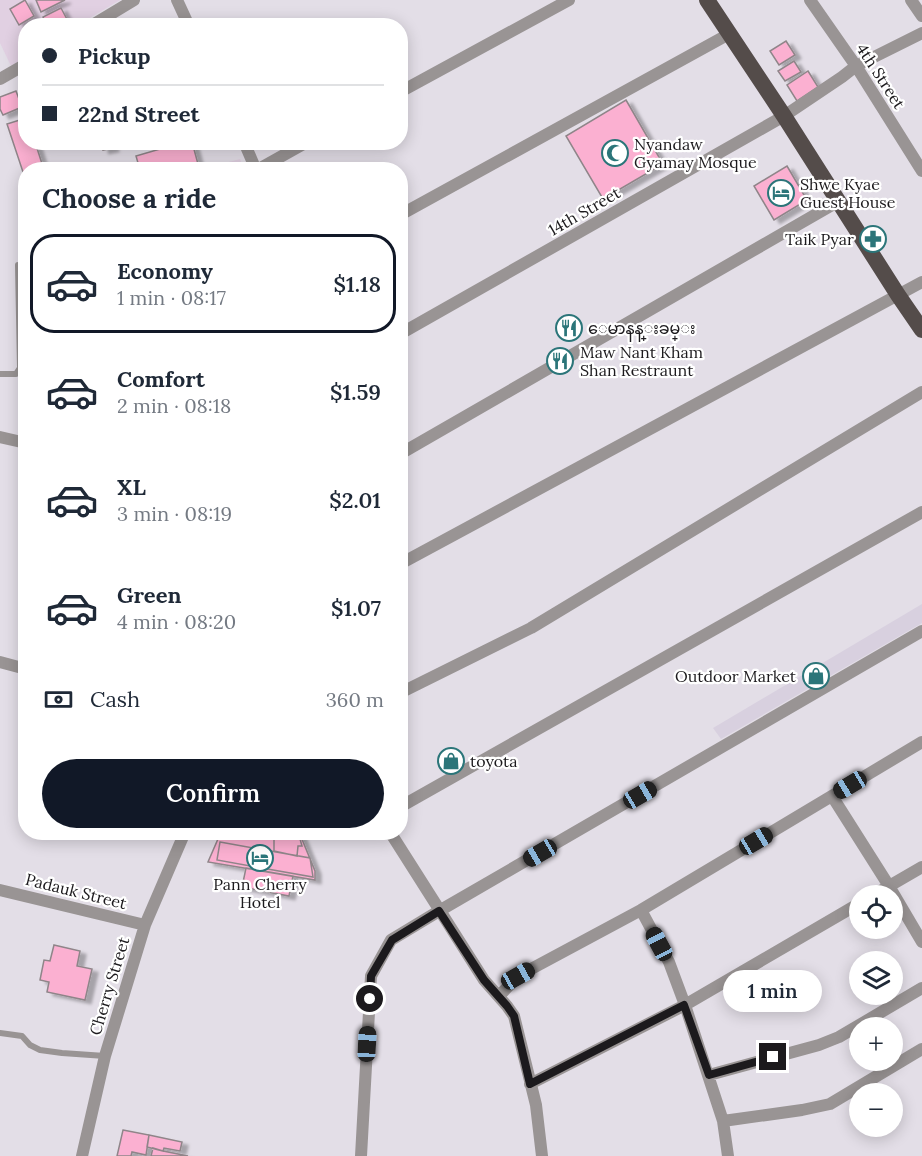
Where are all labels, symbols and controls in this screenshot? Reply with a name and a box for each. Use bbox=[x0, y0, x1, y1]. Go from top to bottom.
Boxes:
street label: 4th Street bbox=[852, 40, 910, 113]
text: Pickup bbox=[78, 42, 151, 70]
text: 22nd Street bbox=[78, 100, 200, 128]
place label: Nyandaw Gyamay Mosque bbox=[634, 134, 757, 172]
mosque icon: Nyandaw Gyamay Mosque bbox=[600, 138, 630, 168]
place label: Shwe Kyae Guest House bbox=[800, 174, 896, 212]
hotel icon: Shwe Kyae Guest House bbox=[766, 178, 796, 208]
text: Choose a ride bbox=[42, 181, 216, 215]
street label: 14th Street bbox=[544, 182, 624, 240]
pharmacy icon: Taik Pyar bbox=[858, 224, 888, 254]
place label: Taik Pyar bbox=[785, 229, 854, 249]
icon: car bbox=[45, 257, 99, 311]
text: Economy bbox=[117, 257, 213, 285]
text: $1.18 bbox=[334, 270, 381, 298]
text: 1 min · 08:17 bbox=[117, 285, 226, 310]
restaurant icon: ေမာနန္းခမ္း bbox=[554, 313, 584, 343]
place label: ေမာနန္းခမ္း bbox=[588, 318, 695, 342]
place label: Maw Nant Kham Shan Restraunt bbox=[580, 342, 703, 380]
restaurant icon: Maw Nant Kham Shan Restraunt bbox=[545, 346, 575, 376]
icon: car bbox=[45, 365, 99, 419]
text: Comfort bbox=[117, 365, 205, 393]
text: $1.59 bbox=[330, 378, 381, 406]
text: 2 min · 08:18 bbox=[117, 393, 231, 418]
icon: car bbox=[45, 473, 99, 527]
text: XL bbox=[117, 473, 146, 501]
text: $2.01 bbox=[329, 486, 381, 514]
text: 3 min · 08:19 bbox=[117, 501, 232, 526]
icon: car bbox=[45, 581, 99, 635]
text: Green bbox=[117, 581, 182, 609]
text: $1.07 bbox=[331, 594, 381, 622]
text: 4 min · 08:20 bbox=[117, 609, 236, 634]
shop icon: Outdoor Market bbox=[801, 661, 831, 691]
place label: Outdoor Market bbox=[675, 666, 797, 686]
icon: cash bbox=[42, 683, 75, 716]
text: Cash bbox=[90, 685, 140, 713]
text: 360 m bbox=[326, 687, 384, 712]
shop icon: toyota bbox=[436, 746, 466, 776]
place label: toyota bbox=[470, 751, 518, 771]
button: Confirm bbox=[42, 759, 384, 828]
car bbox=[830, 768, 870, 802]
car bbox=[620, 778, 660, 812]
car bbox=[736, 824, 776, 858]
car bbox=[520, 836, 560, 870]
hotel icon: Pann Cherry Hotel bbox=[245, 843, 275, 873]
street label: Padauk Street bbox=[23, 869, 129, 913]
place label: Pann Cherry Hotel bbox=[213, 874, 307, 912]
map controls bbox=[849, 885, 903, 1137]
button: locate bbox=[849, 885, 903, 939]
car bbox=[643, 924, 675, 964]
street label: Cherry Street bbox=[85, 934, 134, 1038]
button: layers bbox=[849, 951, 903, 1005]
car bbox=[498, 959, 538, 993]
callout: 1 min bbox=[724, 970, 822, 1012]
text: 1 min bbox=[747, 978, 798, 1003]
route start bbox=[356, 985, 383, 1012]
button: + bbox=[849, 1017, 903, 1071]
car bbox=[357, 1026, 377, 1062]
route end bbox=[759, 1043, 786, 1070]
button: − bbox=[849, 1083, 903, 1137]

